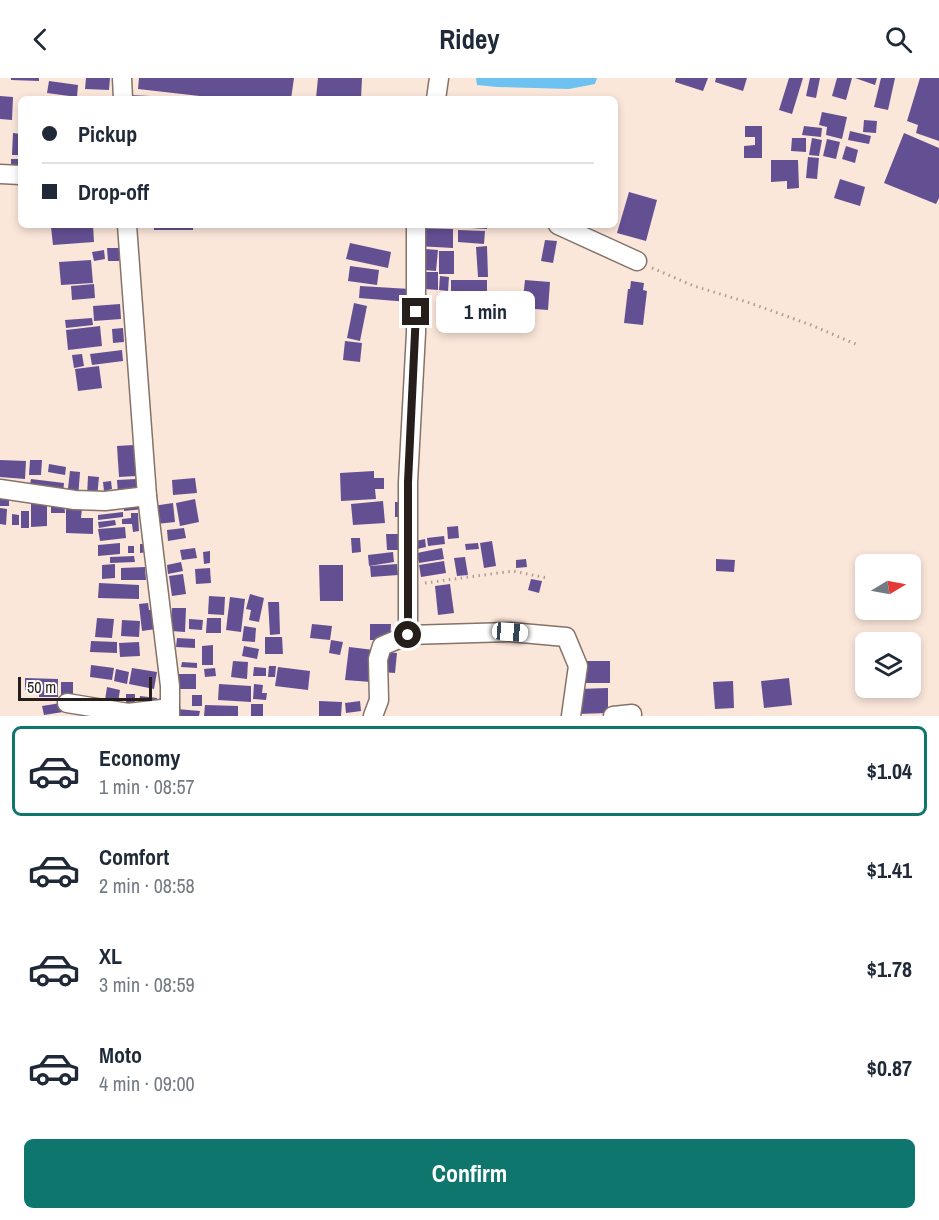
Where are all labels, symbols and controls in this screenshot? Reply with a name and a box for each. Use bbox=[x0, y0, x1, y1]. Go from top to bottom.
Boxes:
text: Ridey bbox=[439, 21, 500, 57]
icon: back bbox=[24, 23, 57, 56]
icon: search bbox=[882, 23, 915, 56]
text: Pickup bbox=[78, 119, 137, 149]
text: Drop-off bbox=[78, 177, 149, 207]
callout: 1 min bbox=[437, 291, 536, 333]
route end bbox=[402, 298, 429, 325]
text: 1 min bbox=[464, 298, 507, 325]
north arrow bbox=[855, 554, 921, 620]
map controls bbox=[855, 554, 921, 698]
route start bbox=[394, 621, 421, 648]
car bbox=[491, 621, 529, 643]
button: layers bbox=[855, 632, 921, 698]
scale bar bbox=[18, 674, 152, 702]
text: 50 m bbox=[27, 676, 56, 698]
text: Economy bbox=[99, 743, 180, 773]
icon: car bbox=[27, 744, 81, 798]
text: $1.04 bbox=[867, 756, 912, 786]
text: 1 min · 08:57 bbox=[99, 773, 195, 800]
text: Comfort bbox=[99, 842, 169, 872]
icon: car bbox=[27, 843, 81, 897]
text: $1.41 bbox=[867, 855, 912, 885]
text: 2 min · 08:58 bbox=[99, 872, 195, 899]
text: XL bbox=[99, 941, 122, 971]
icon: car bbox=[27, 942, 81, 996]
text: $1.78 bbox=[867, 954, 912, 984]
text: 3 min · 08:59 bbox=[99, 971, 195, 998]
text: Moto bbox=[99, 1040, 142, 1070]
icon: car bbox=[27, 1041, 81, 1095]
text: $0.87 bbox=[867, 1053, 912, 1083]
text: 4 min · 09:00 bbox=[99, 1070, 195, 1097]
button: Confirm bbox=[24, 1139, 915, 1208]

